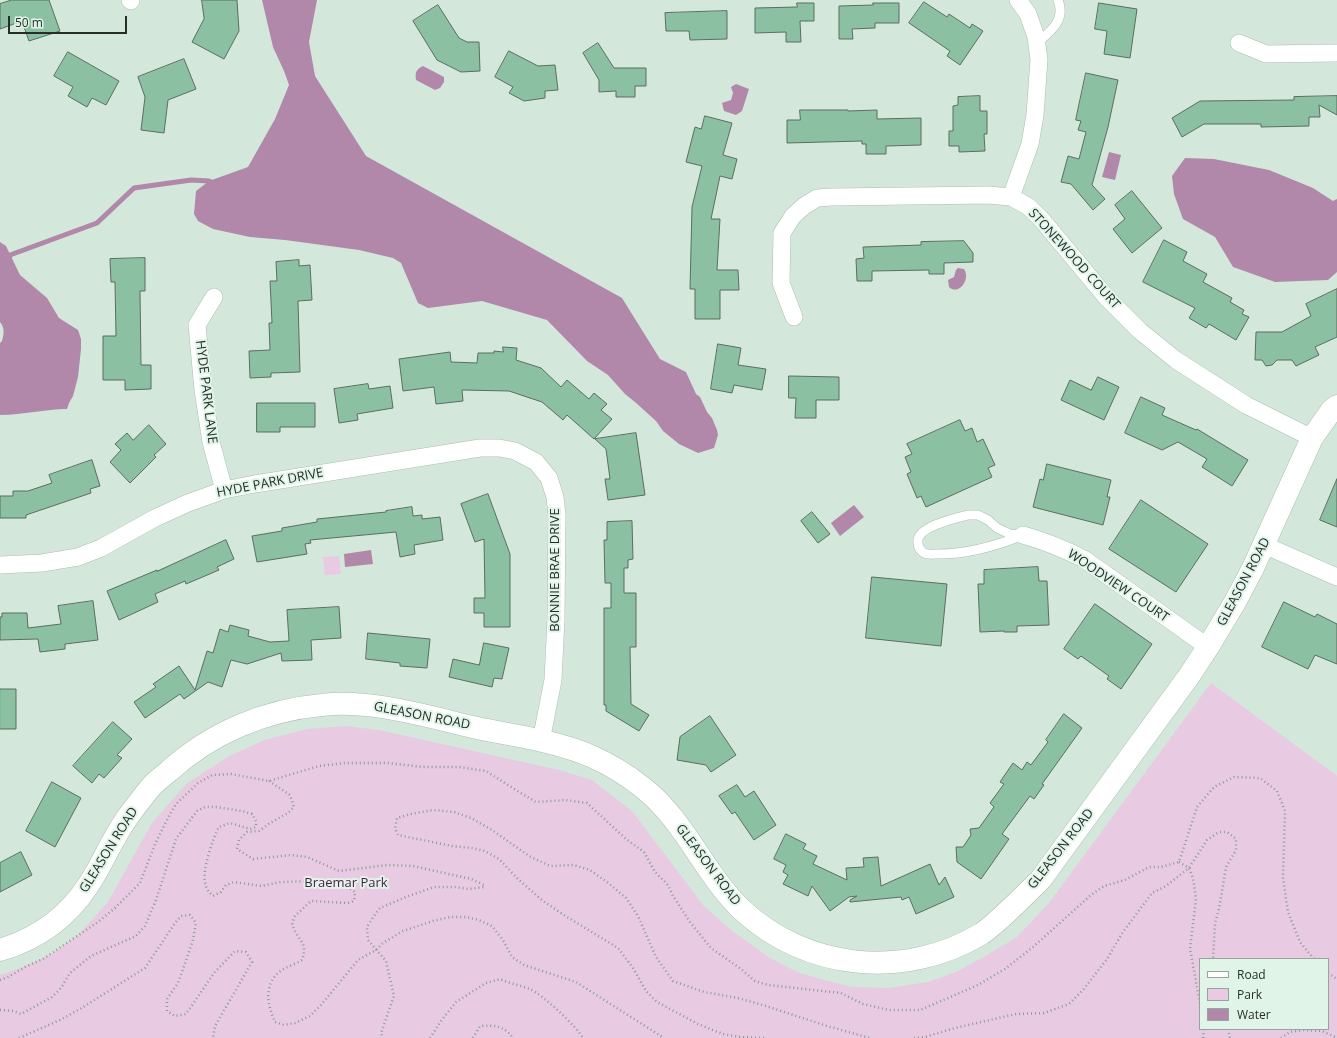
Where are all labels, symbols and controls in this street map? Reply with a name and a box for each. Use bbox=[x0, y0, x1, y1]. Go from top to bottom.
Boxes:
scale bar bbox=[10, 8, 129, 34]
text: 50 m bbox=[15, 14, 43, 31]
street label: STONEWOOD COURT bbox=[1025, 206, 1123, 312]
street label: HYDE PARK LANE bbox=[192, 339, 220, 445]
street label: HYDE PARK DRIVE bbox=[215, 465, 325, 501]
street label: BONNIE BRAE DRIVE bbox=[547, 508, 563, 632]
street label: GLEASON ROAD bbox=[1214, 535, 1274, 629]
street label: WOODVIEW COURT bbox=[1064, 546, 1172, 626]
street label: GLEASON ROAD bbox=[372, 699, 472, 733]
street label: GLEASON ROAD bbox=[76, 804, 142, 896]
street label: GLEASON ROAD bbox=[1025, 806, 1097, 892]
street label: GLEASON ROAD bbox=[672, 821, 744, 909]
park label: Braemar Park bbox=[304, 875, 388, 891]
legend bbox=[1199, 958, 1329, 1030]
text: Road bbox=[1237, 966, 1266, 983]
text: Park bbox=[1237, 986, 1262, 1003]
text: Water bbox=[1237, 1006, 1271, 1023]

